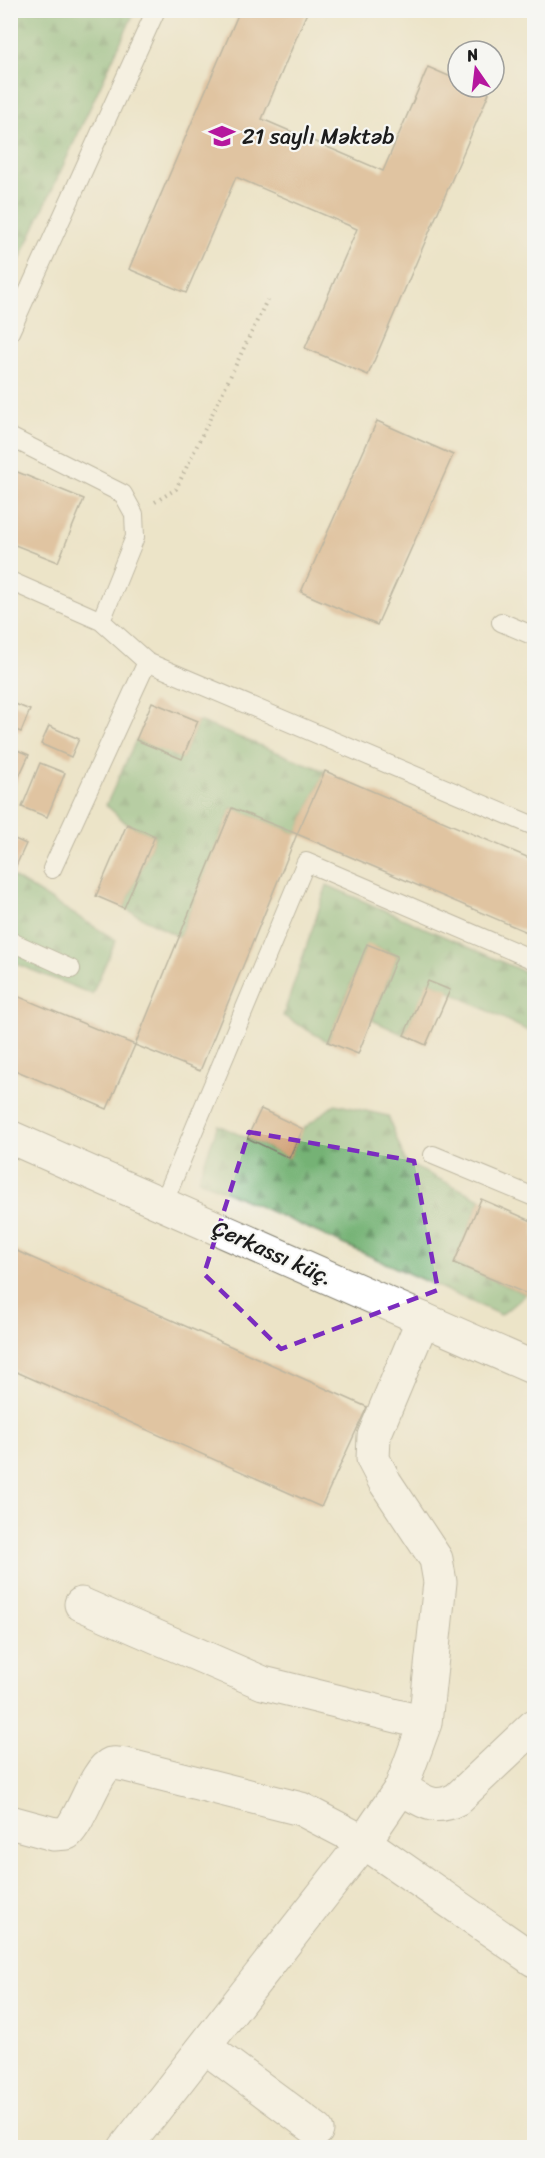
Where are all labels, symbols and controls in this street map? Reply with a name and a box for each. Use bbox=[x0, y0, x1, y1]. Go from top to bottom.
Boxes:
north arrow bbox=[446, 39, 506, 99]
text: N bbox=[463, 39, 482, 71]
place label: 21 saylı Məktəb bbox=[242, 117, 394, 156]
school or university icon: 21 saylı Məktəb bbox=[207, 121, 237, 151]
street label: Çerkassı küç. bbox=[206, 1208, 340, 1296]

